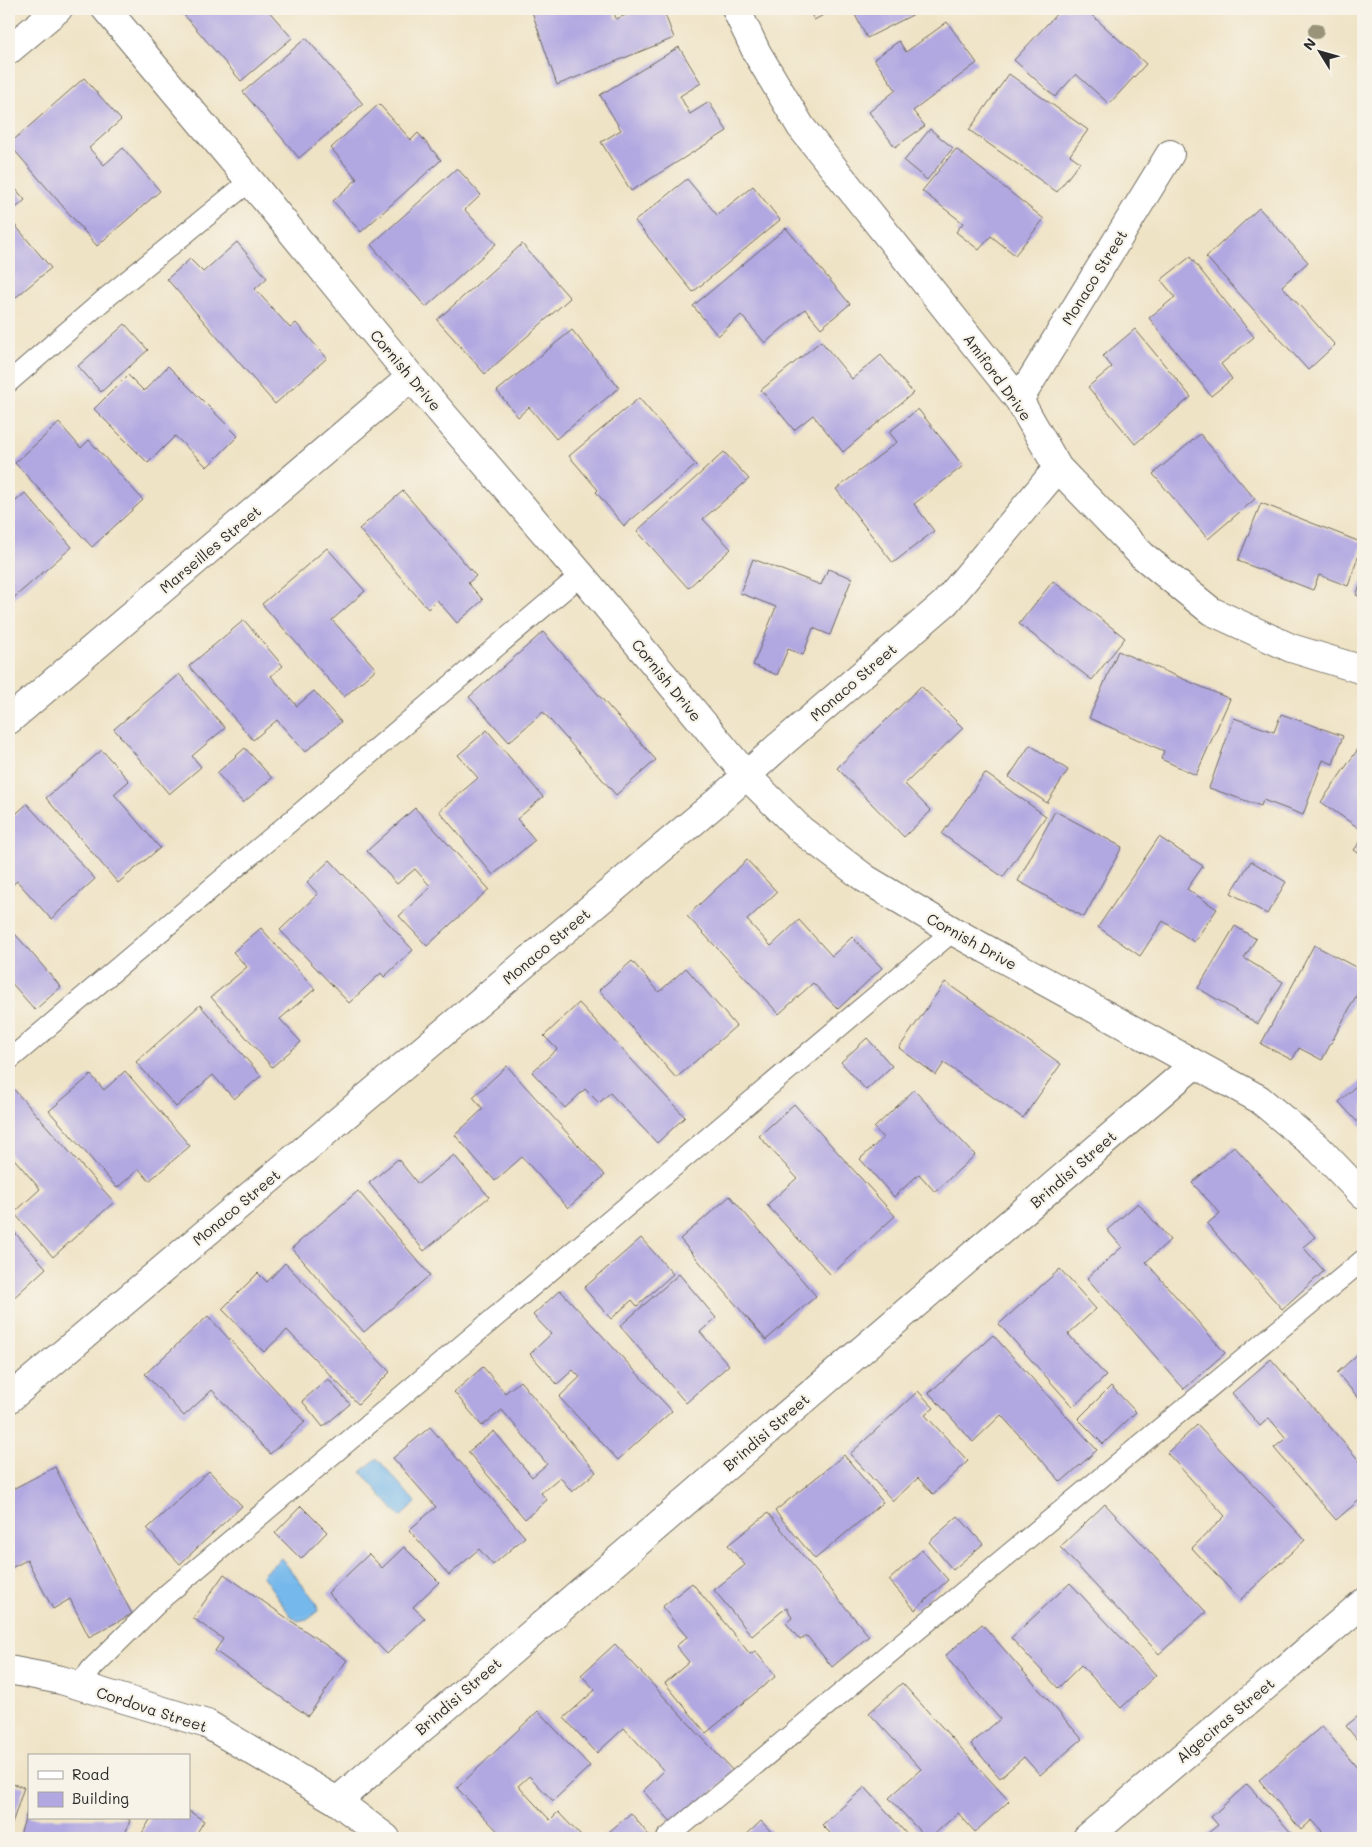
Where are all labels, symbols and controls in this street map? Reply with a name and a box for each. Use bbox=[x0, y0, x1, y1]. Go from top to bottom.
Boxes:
north arrow bbox=[1294, 28, 1344, 78]
text: N bbox=[1298, 34, 1320, 54]
street label: Monaco Street bbox=[1057, 226, 1131, 328]
street label: Cornish Drive bbox=[366, 325, 446, 415]
street label: Amiford Drive bbox=[960, 329, 1036, 425]
street label: Marseilles Street bbox=[155, 501, 265, 597]
street label: Cornish Drive bbox=[628, 635, 706, 725]
street label: Monaco Street bbox=[805, 639, 901, 725]
street label: Monaco Street bbox=[498, 903, 594, 989]
street label: Cornish Drive bbox=[923, 908, 1021, 974]
street label: Brindisi Street bbox=[1026, 1126, 1120, 1212]
street label: Monaco Street bbox=[188, 1164, 284, 1250]
street label: Brindisi Street bbox=[719, 1389, 813, 1475]
street label: Brindisi Street bbox=[411, 1653, 505, 1739]
street label: Algeciras Street bbox=[1172, 1673, 1278, 1767]
street label: Cordova Street bbox=[94, 1682, 210, 1736]
legend bbox=[28, 1754, 190, 1820]
text: Road bbox=[72, 1764, 109, 1784]
text: Building bbox=[72, 1788, 129, 1808]

